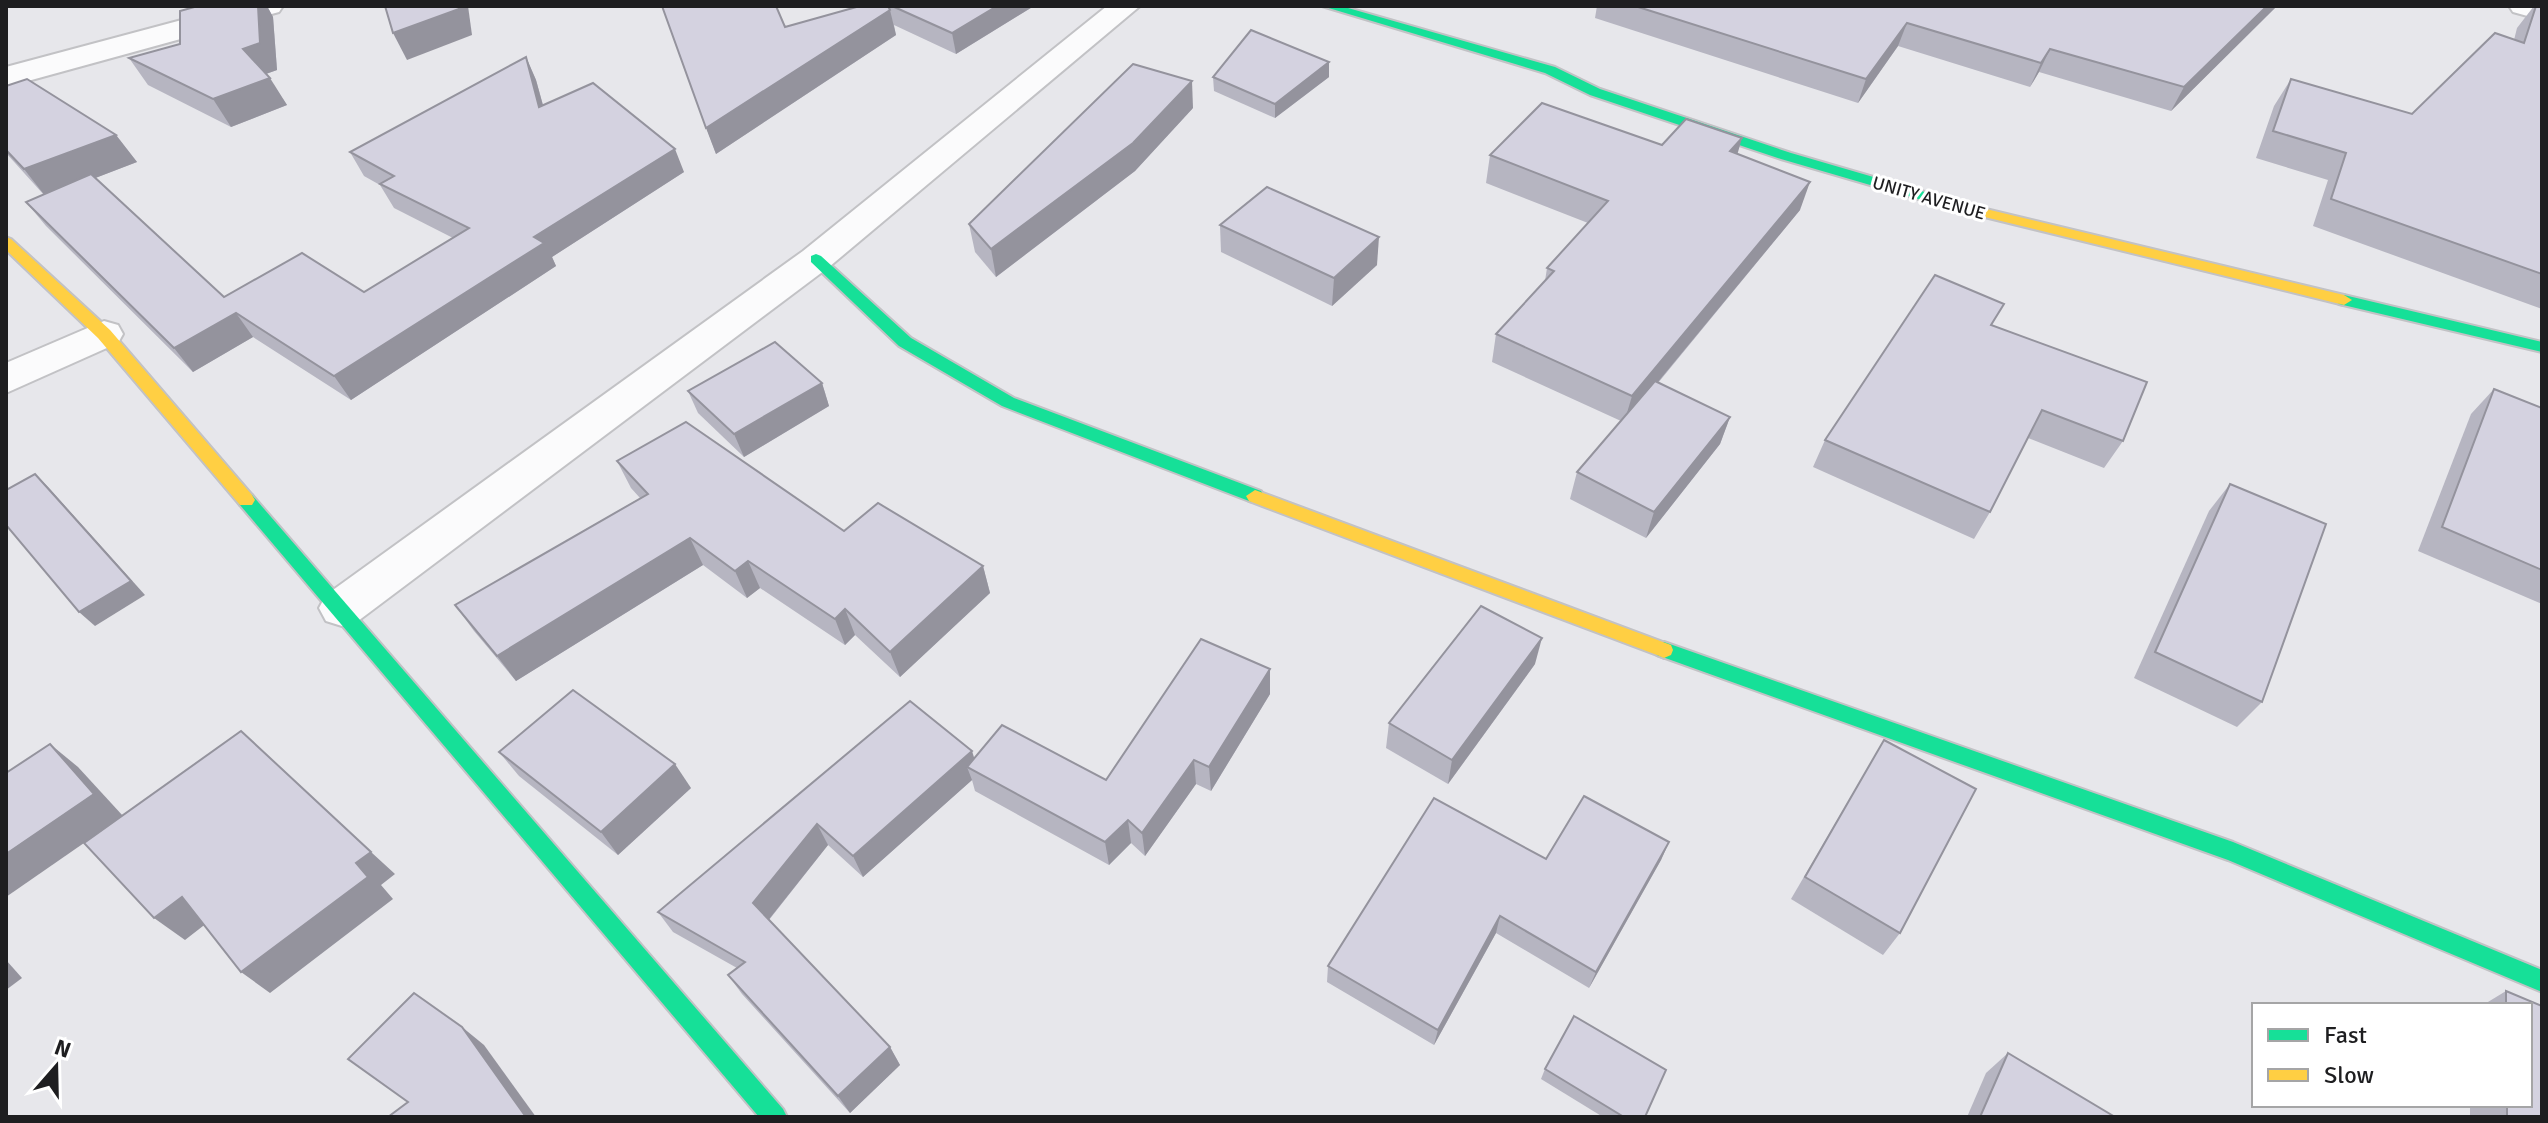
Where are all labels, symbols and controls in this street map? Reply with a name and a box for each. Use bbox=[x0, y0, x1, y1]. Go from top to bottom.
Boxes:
street label: UNITY AVENUE bbox=[1870, 171, 1988, 225]
legend bbox=[2252, 1003, 2532, 1107]
text: Fast bbox=[2324, 1020, 2367, 1050]
north arrow bbox=[16, 1027, 96, 1107]
text: N bbox=[51, 1033, 74, 1064]
text: Slow bbox=[2324, 1060, 2374, 1090]

